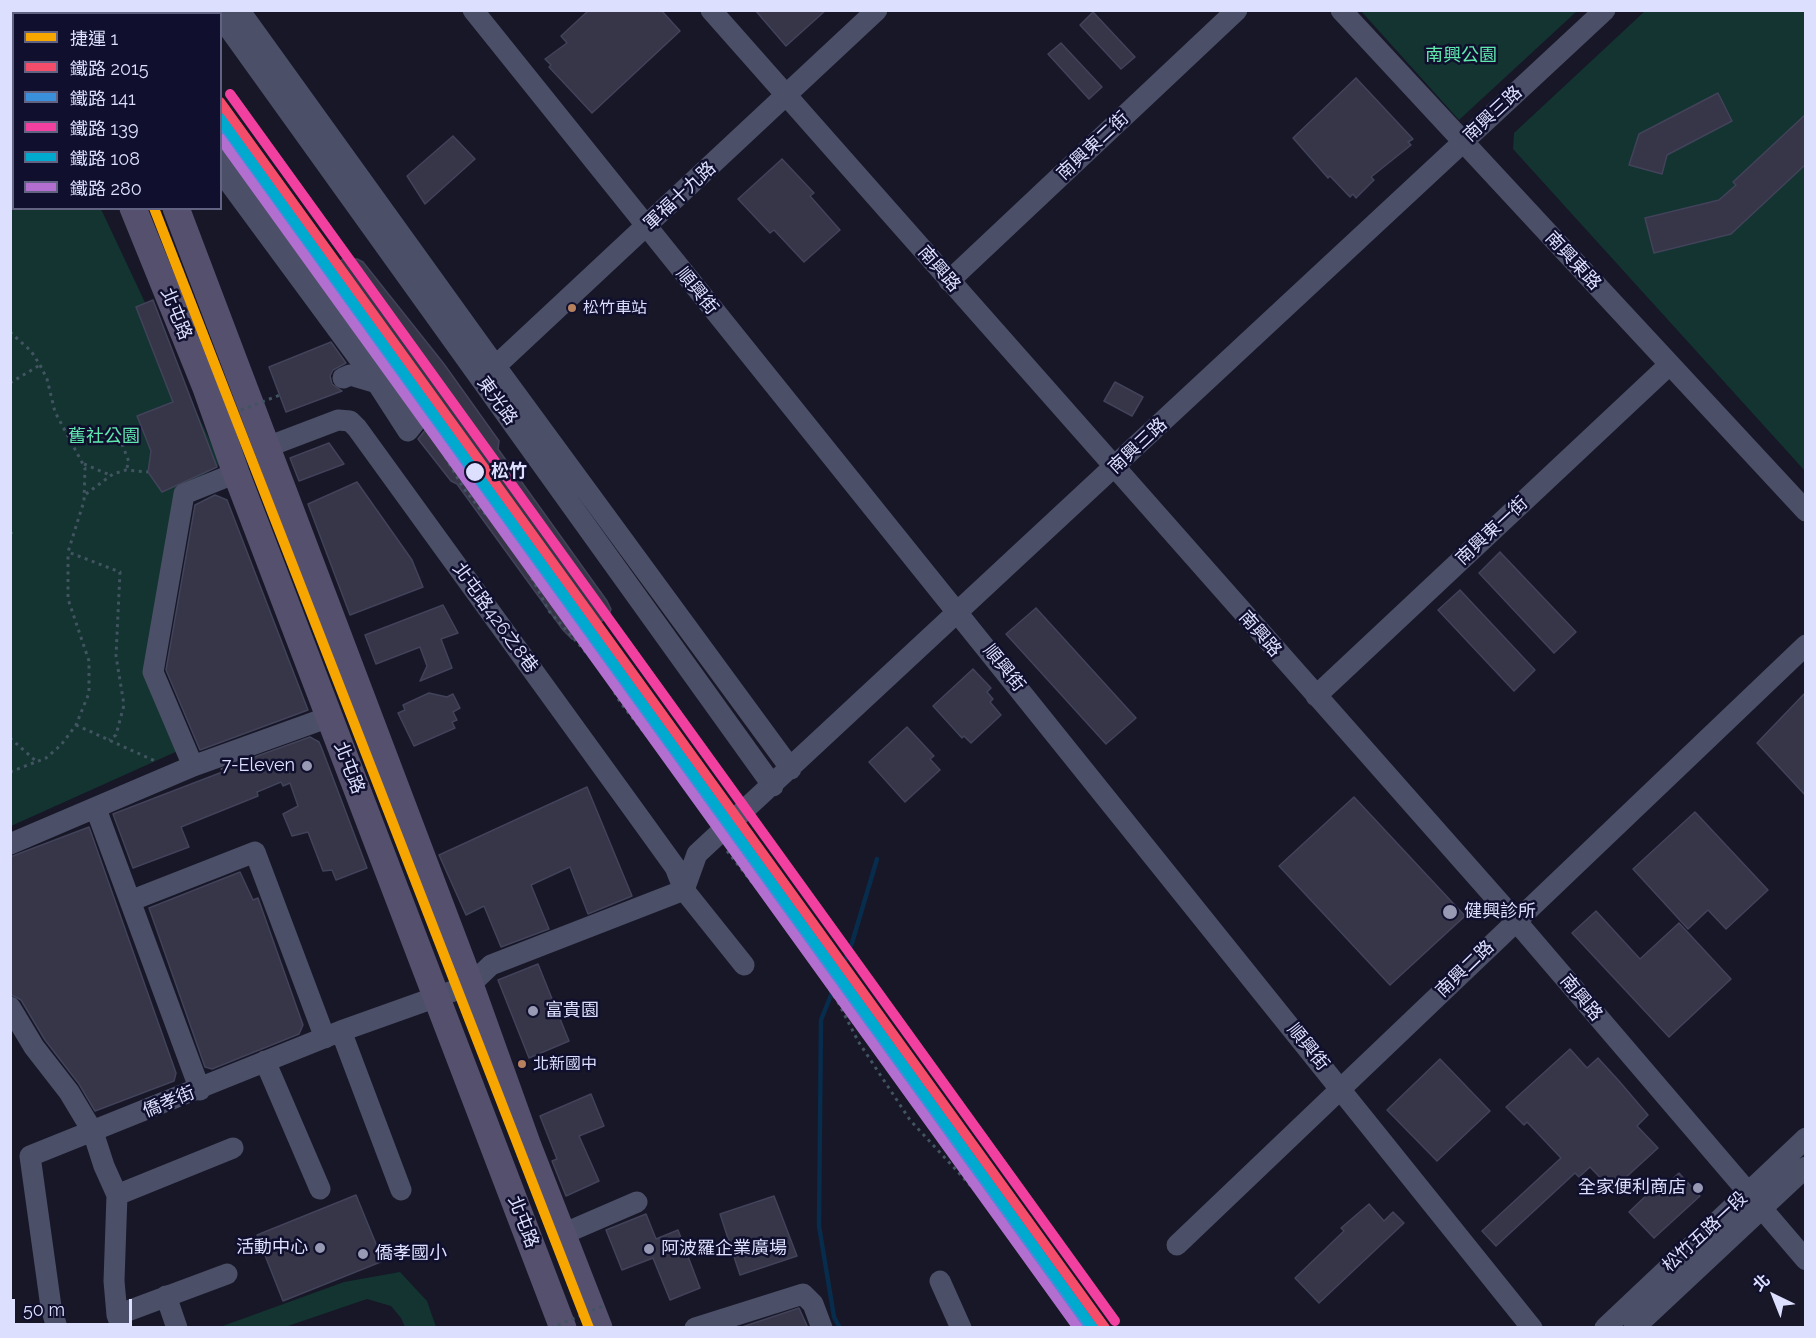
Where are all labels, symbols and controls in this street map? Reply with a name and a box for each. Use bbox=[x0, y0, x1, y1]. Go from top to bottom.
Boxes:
legend bbox=[12, 12, 222, 210]
text: 捷運 1 bbox=[70, 28, 118, 49]
park label: 南興公園 bbox=[1425, 45, 1497, 67]
text: 鐵路 2015 bbox=[70, 58, 149, 79]
street label: 南興三路 bbox=[1459, 82, 1527, 146]
text: 鐵路 141 bbox=[70, 88, 136, 109]
street label: 南興東二街 bbox=[1053, 107, 1133, 185]
text: 鐵路 139 bbox=[70, 118, 138, 139]
text: 鐵路 108 bbox=[70, 148, 140, 169]
street label: 軍福十九路 bbox=[640, 157, 720, 235]
text: 鐵路 280 bbox=[70, 178, 142, 199]
street label: 南興東路 bbox=[1541, 227, 1605, 295]
street label: 南興路 bbox=[913, 242, 965, 296]
street label: 順興街 bbox=[672, 263, 722, 319]
street label: 北屯路 bbox=[156, 285, 196, 343]
place label: 松竹車站 bbox=[583, 298, 647, 318]
marker: 松竹車站 bbox=[566, 302, 578, 314]
street label: 東光路 bbox=[472, 373, 522, 429]
street label: 南興三路 bbox=[1104, 414, 1172, 478]
park label: 舊社公園 bbox=[68, 426, 140, 448]
marker: 松竹 bbox=[464, 461, 486, 483]
place label: 松竹 bbox=[491, 461, 527, 483]
street label: 南興東一街 bbox=[1452, 492, 1532, 570]
street label: 北屯路426之8巷 bbox=[448, 559, 542, 677]
street label: 南興路 bbox=[1234, 607, 1286, 661]
street label: 順興街 bbox=[979, 640, 1029, 696]
street label: 北屯路 bbox=[329, 739, 369, 797]
place label: 7-Eleven bbox=[222, 755, 295, 777]
marker: 7-Eleven bbox=[300, 759, 314, 773]
place label: 健興診所 bbox=[1464, 901, 1536, 923]
marker: 健興診所 bbox=[1441, 903, 1459, 921]
street label: 南興二路 bbox=[1432, 936, 1498, 1002]
street label: 南興路 bbox=[1555, 970, 1607, 1026]
place label: 富貴園 bbox=[545, 1000, 599, 1022]
marker: 富貴園 bbox=[526, 1004, 540, 1018]
street label: 順興街 bbox=[1283, 1019, 1333, 1075]
place label: 北新國中 bbox=[533, 1054, 597, 1074]
marker: 北新國中 bbox=[516, 1058, 528, 1070]
street label: 僑孝街 bbox=[140, 1082, 198, 1122]
place label: 全家便利商店 bbox=[1578, 1177, 1686, 1199]
marker: 全家便利商店 bbox=[1691, 1181, 1705, 1195]
street label: 松竹五路一段 bbox=[1658, 1187, 1752, 1277]
street label: 北屯路 bbox=[503, 1193, 543, 1251]
place label: 活動中心 bbox=[236, 1237, 308, 1259]
place label: 阿波羅企業廣場 bbox=[661, 1238, 787, 1260]
marker: 活動中心 bbox=[313, 1241, 327, 1255]
marker: 阿波羅企業廣場 bbox=[642, 1242, 656, 1256]
place label: 僑孝國小 bbox=[375, 1243, 447, 1265]
marker: 僑孝國小 bbox=[356, 1247, 370, 1261]
north arrow bbox=[1744, 1266, 1804, 1326]
text: 北 bbox=[1749, 1270, 1774, 1295]
scale bar bbox=[15, 1287, 135, 1325]
text: 50 m bbox=[23, 1299, 65, 1320]

